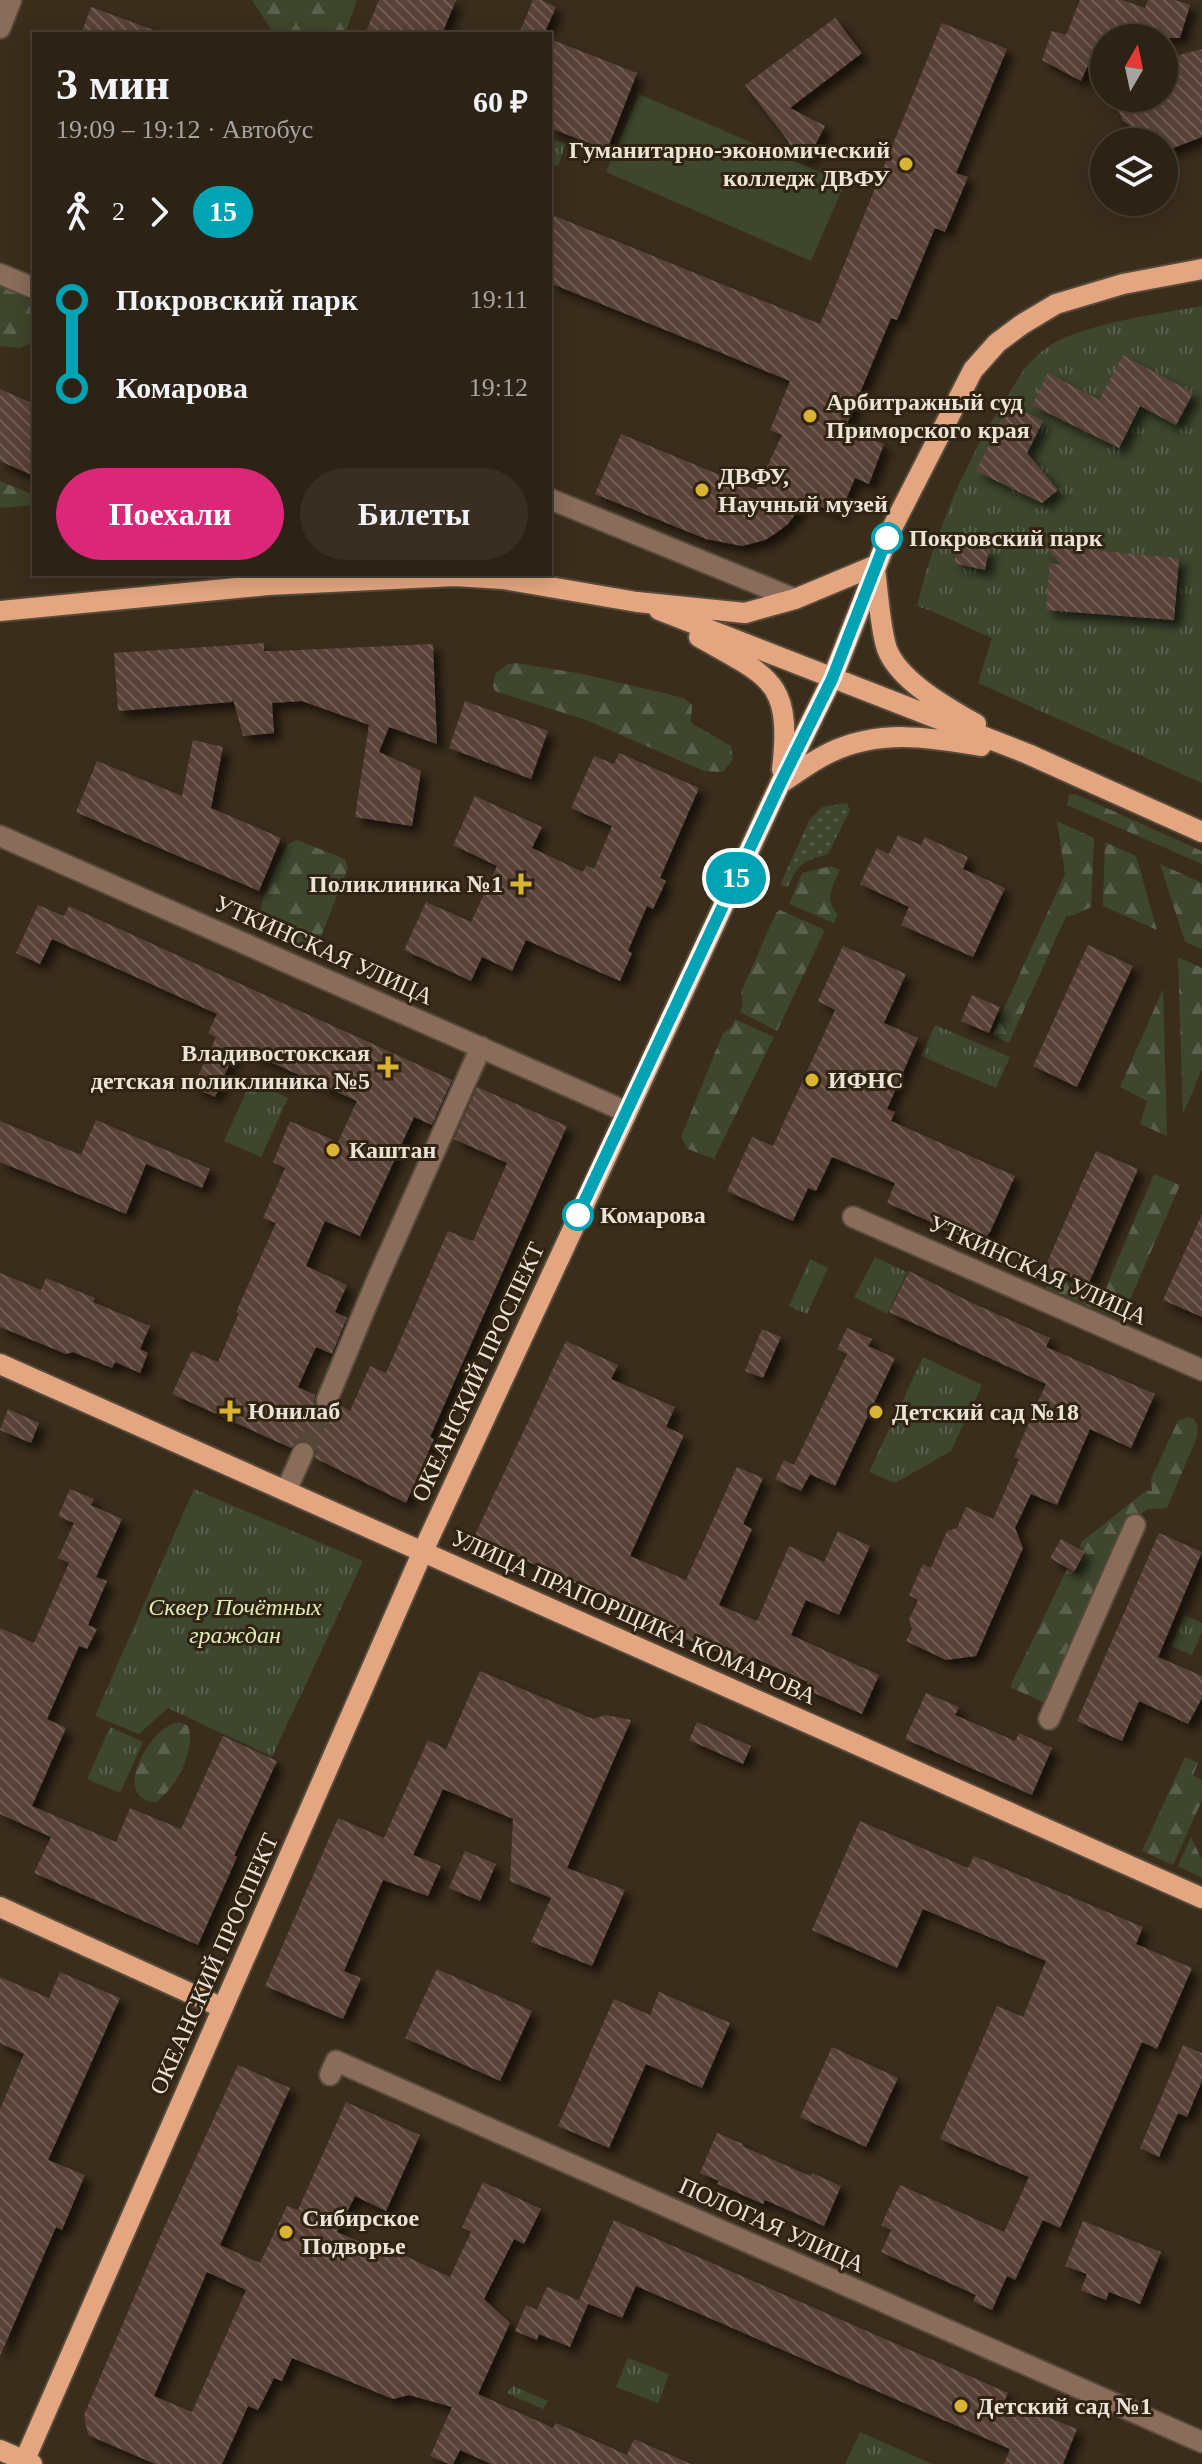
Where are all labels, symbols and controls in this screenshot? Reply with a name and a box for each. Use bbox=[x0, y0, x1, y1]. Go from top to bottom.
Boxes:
north arrow bbox=[1090, 24, 1178, 112]
map controls bbox=[1090, 24, 1178, 216]
text: 3 мин bbox=[56, 60, 170, 109]
text: 60 ₽ bbox=[473, 85, 528, 118]
text: 19:09 – 19:12 · Автобус bbox=[56, 115, 313, 144]
button: layers bbox=[1090, 128, 1178, 216]
place label: Гуманитарно-экономический колледж ДВФУ bbox=[569, 137, 890, 191]
marker: Гуманитарно-экономический колледж ДВФУ bbox=[897, 155, 915, 173]
icon: walk bbox=[56, 190, 100, 234]
icon: forward bbox=[137, 190, 181, 234]
text: 15 bbox=[209, 196, 237, 227]
text: 2 bbox=[112, 197, 125, 226]
text: Покровский парк bbox=[116, 283, 358, 316]
text: 19:11 bbox=[470, 285, 528, 314]
text: Комарова bbox=[116, 371, 248, 404]
text: 19:12 bbox=[469, 373, 528, 402]
place label: Арбитражный суд Приморского края bbox=[826, 389, 1030, 443]
marker: Арбитражный суд Приморского края bbox=[801, 407, 819, 425]
place label: ДВФУ, Научный музей bbox=[718, 463, 888, 517]
button: Поехали bbox=[56, 468, 284, 560]
button: Билеты bbox=[300, 468, 528, 560]
marker: ДВФУ, Научный музей bbox=[693, 481, 711, 499]
marker: Покровский парк bbox=[872, 523, 902, 553]
place label: Покровский парк bbox=[909, 525, 1103, 551]
line badge: 15 bbox=[700, 852, 772, 904]
text: 15 bbox=[722, 862, 750, 893]
place label: Поликлиника №1 bbox=[309, 871, 503, 897]
marker: Поликлиника №1 bbox=[510, 873, 532, 895]
street label: УТКИНСКАЯ УЛИЦА bbox=[211, 890, 438, 1010]
place label: Владивостокская детская поликлиника №5 bbox=[91, 1040, 370, 1094]
marker: Владивостокская детская поликлиника №5 bbox=[377, 1056, 399, 1078]
place label: ИФНС bbox=[828, 1067, 903, 1093]
marker: ИФНС bbox=[803, 1071, 821, 1089]
place label: Каштан bbox=[349, 1137, 436, 1163]
marker: Каштан bbox=[324, 1141, 342, 1159]
marker: Комарова bbox=[563, 1200, 593, 1230]
place label: Комарова bbox=[600, 1202, 706, 1228]
street label: УТКИНСКАЯ УЛИЦА bbox=[925, 1210, 1152, 1330]
street label: ОКЕАНСКИЙ ПРОСПЕКТ bbox=[407, 1238, 550, 1506]
place label: Юнилаб bbox=[248, 1398, 340, 1424]
place label: Детский сад №18 bbox=[892, 1399, 1079, 1425]
marker: Юнилаб bbox=[219, 1400, 241, 1422]
marker: Детский сад №18 bbox=[867, 1403, 885, 1421]
street label: УЛИЦА ПРАПОРЩИКА КОМАРОВА bbox=[448, 1524, 821, 1710]
park label: Сквер Почётных граждан bbox=[148, 1594, 322, 1648]
street label: ОКЕАНСКИЙ ПРОСПЕКТ bbox=[145, 1829, 283, 2098]
street label: ПОЛОГАЯ УЛИЦА bbox=[675, 2172, 869, 2278]
place label: Сибирское Подворье bbox=[302, 2205, 420, 2259]
marker: Сибирское Подворье bbox=[277, 2223, 295, 2241]
place label: Детский сад №1 bbox=[977, 2393, 1152, 2419]
marker: Детский сад №1 bbox=[952, 2397, 970, 2415]

